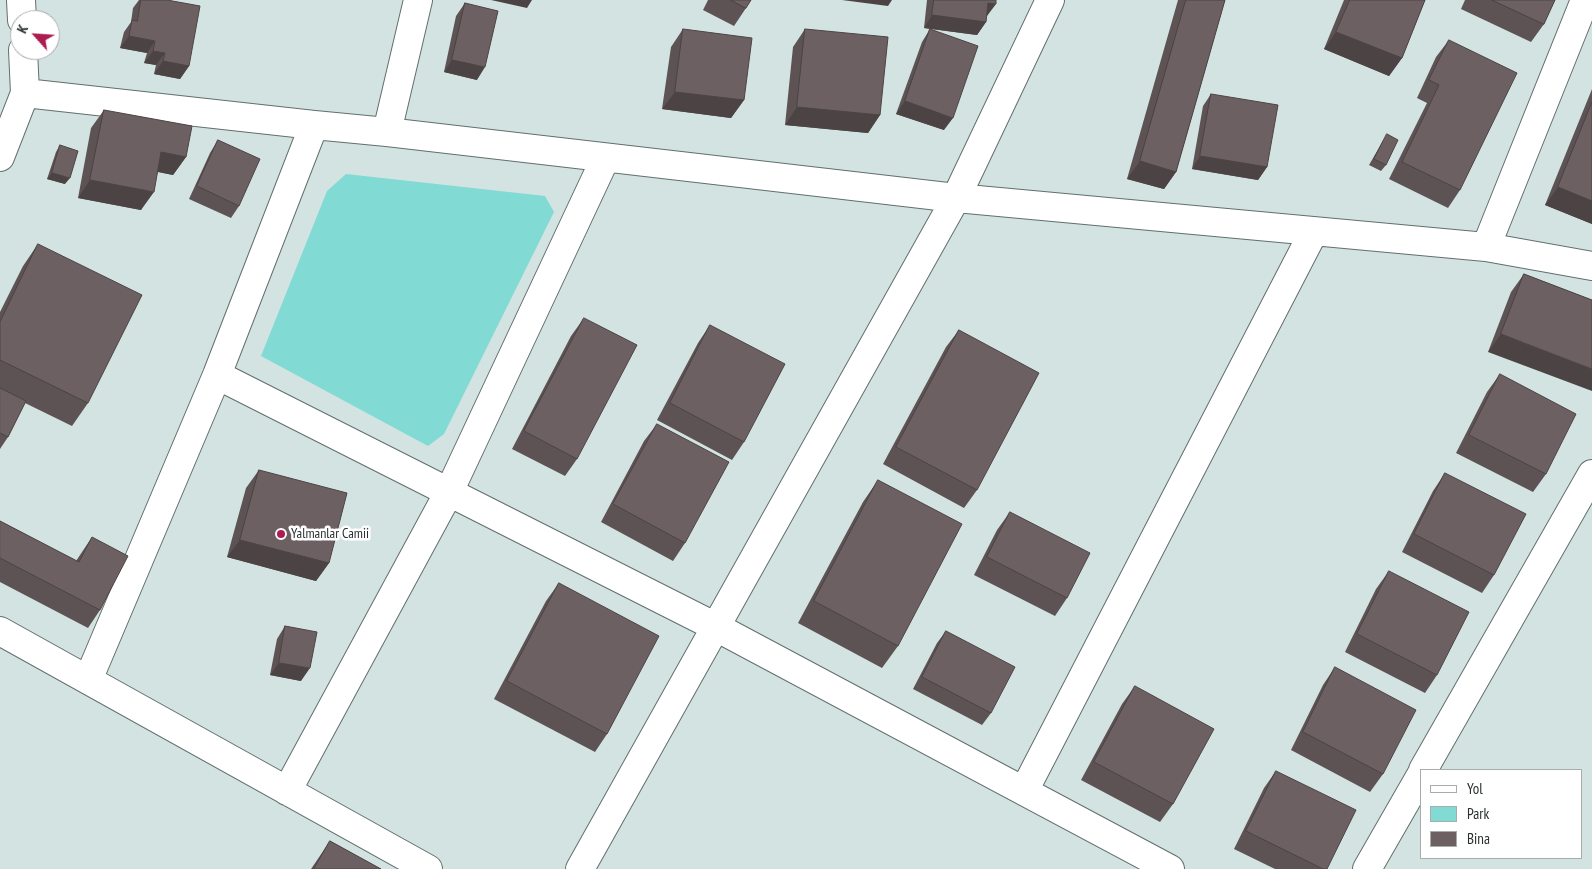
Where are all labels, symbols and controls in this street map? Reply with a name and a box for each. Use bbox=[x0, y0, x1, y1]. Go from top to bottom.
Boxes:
north arrow bbox=[10, 10, 60, 60]
text: K bbox=[13, 22, 32, 36]
place label: Yalmanlar Camii bbox=[291, 526, 369, 542]
marker: Yalmanlar Camii bbox=[275, 528, 287, 540]
legend bbox=[1420, 769, 1582, 859]
text: Yol bbox=[1467, 779, 1483, 798]
text: Park bbox=[1467, 804, 1489, 823]
text: Bina bbox=[1467, 829, 1490, 848]

